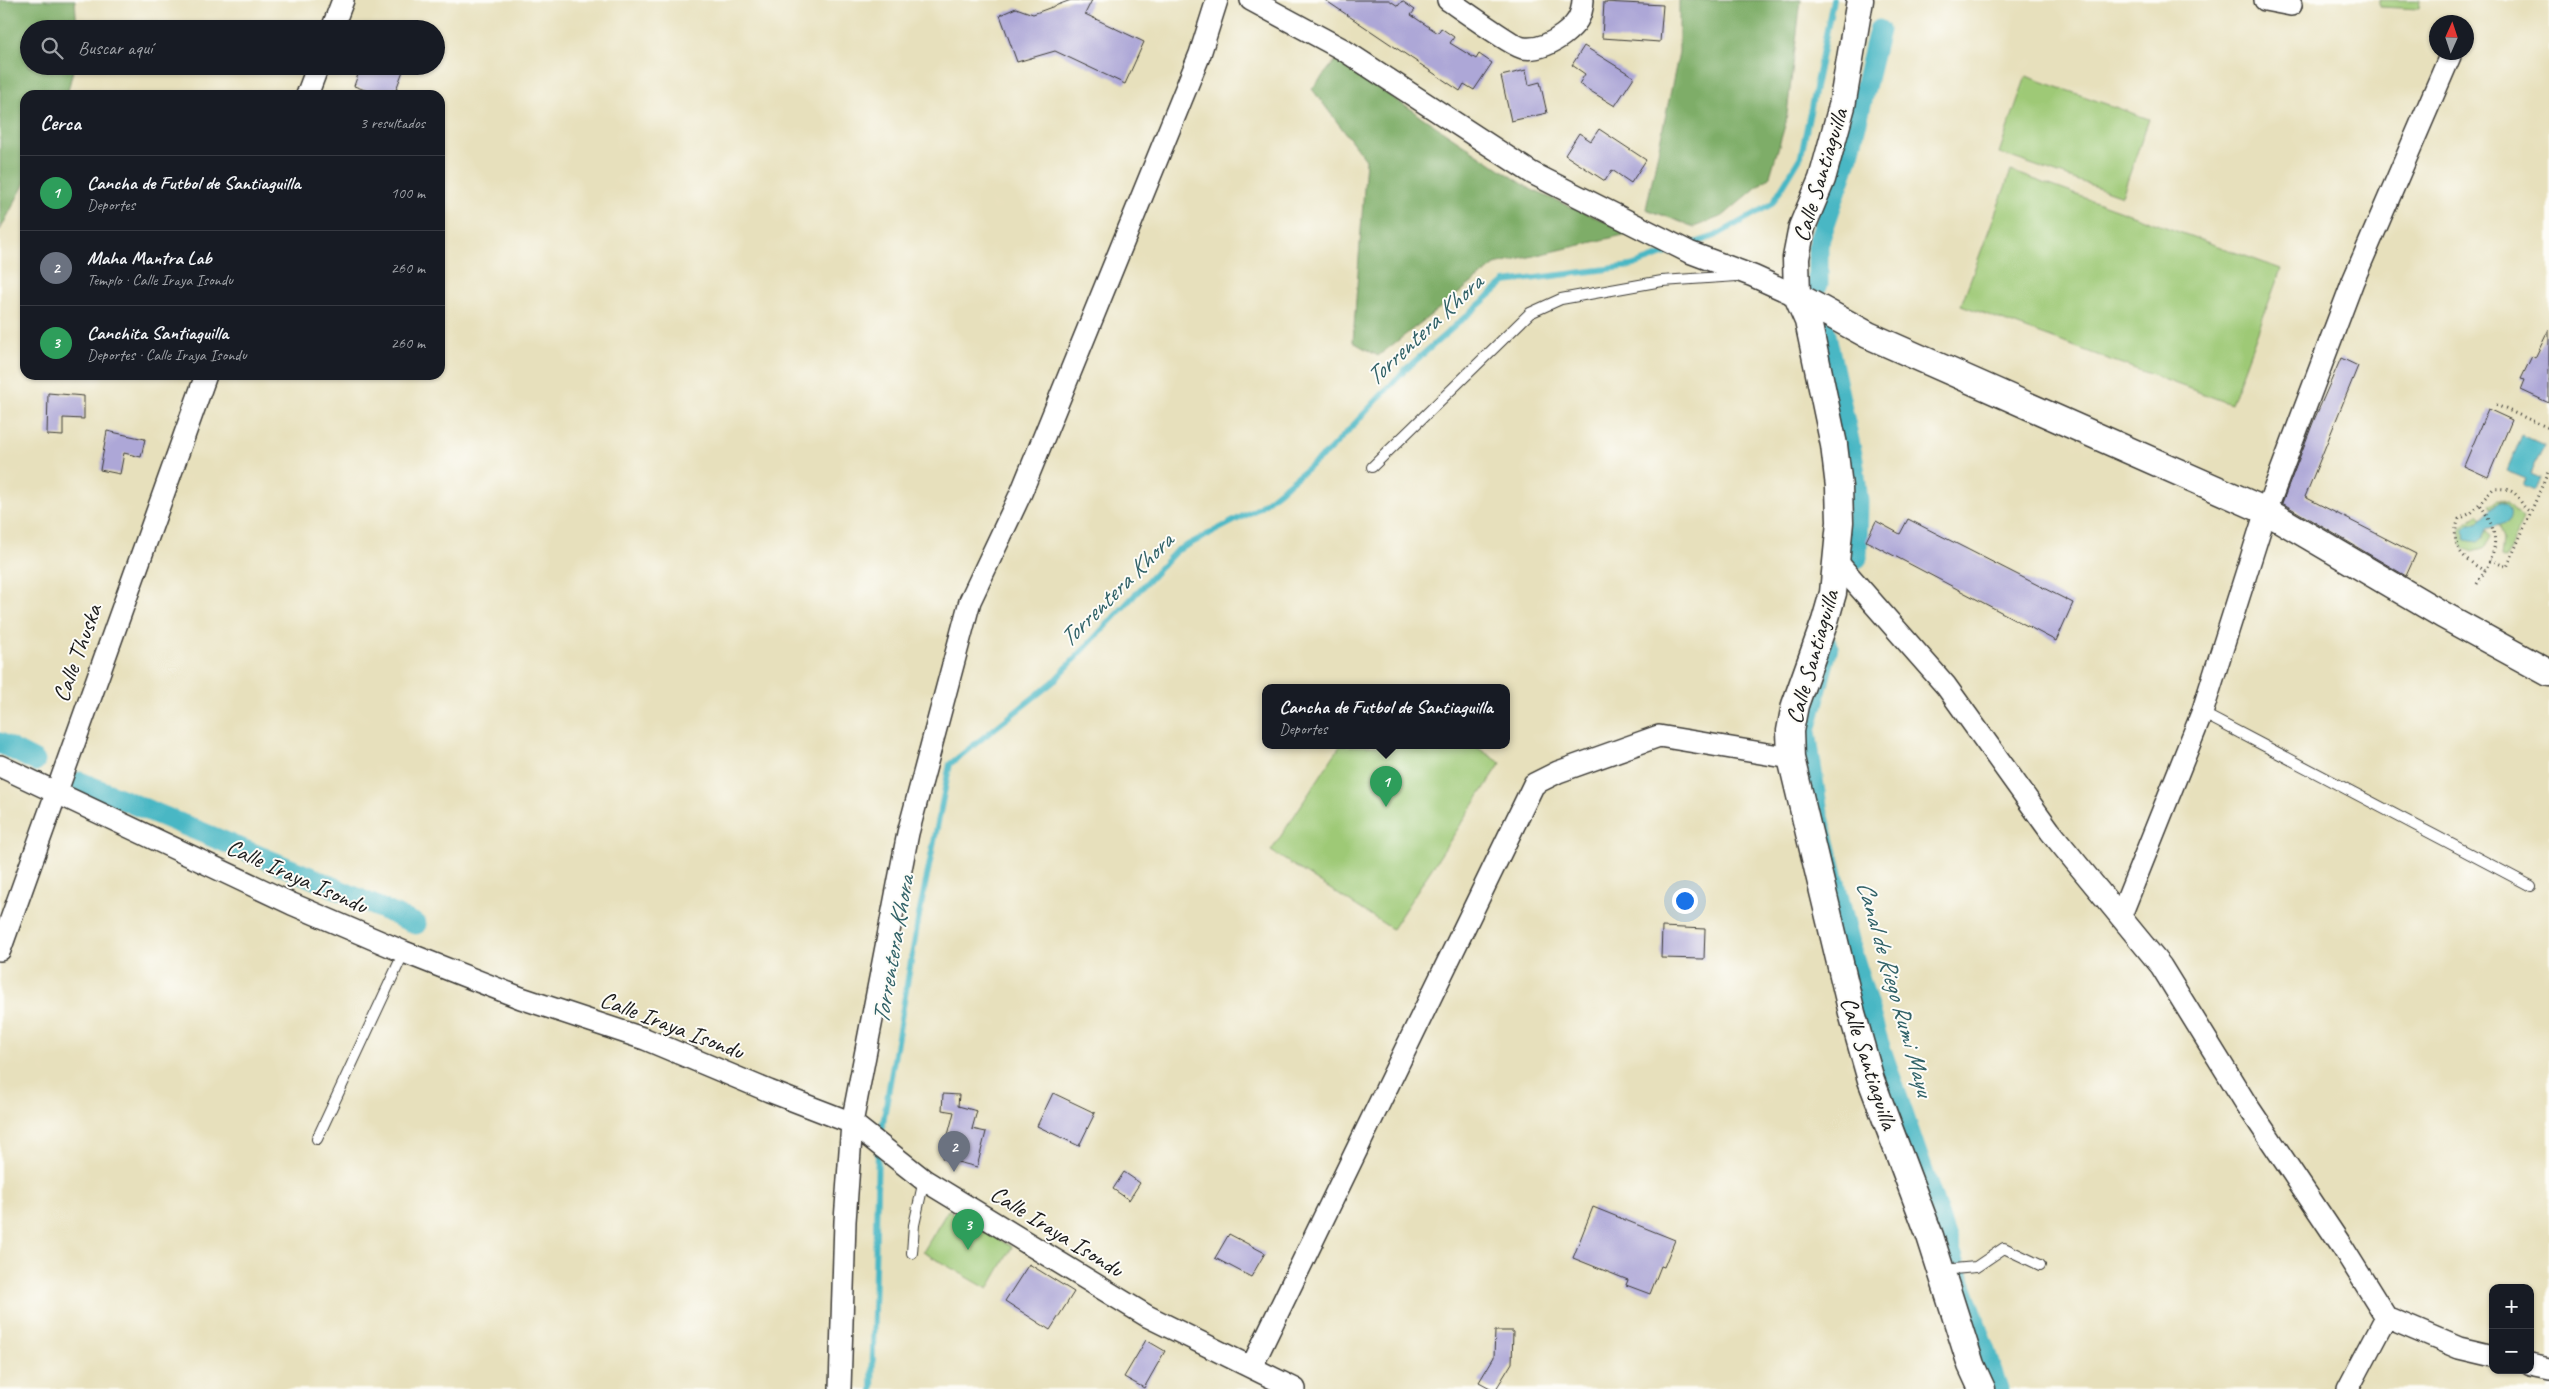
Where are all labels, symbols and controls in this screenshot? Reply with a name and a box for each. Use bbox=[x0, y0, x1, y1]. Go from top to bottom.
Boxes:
north arrow bbox=[2429, 15, 2474, 60]
search box bbox=[20, 20, 445, 75]
icon: search bbox=[38, 34, 66, 62]
text: Buscar aquí bbox=[78, 36, 152, 60]
street label: Calle Santiaguilla bbox=[1786, 103, 1855, 245]
text: Cerca bbox=[40, 110, 81, 136]
text: 3 resultados bbox=[360, 113, 425, 133]
text: Cancha de Futbol de Santiaguilla bbox=[87, 171, 301, 195]
text: 1 bbox=[52, 183, 60, 203]
text: 100 m bbox=[391, 183, 425, 203]
text: Deportes bbox=[87, 195, 135, 215]
text: Maha Mantra Lab bbox=[87, 246, 212, 270]
text: 2 bbox=[52, 258, 60, 278]
text: 260 m bbox=[391, 258, 425, 278]
water label: Torrentera Khora bbox=[1358, 265, 1492, 393]
text: Templo · Calle Iraya Isondu bbox=[87, 270, 233, 290]
text: Canchita Santiaguilla bbox=[87, 321, 228, 345]
text: 3 bbox=[52, 333, 60, 353]
text: 260 m bbox=[391, 333, 425, 353]
text: Deportes · Calle Iraya Isondu bbox=[87, 345, 247, 365]
water label: Torrentera Khora bbox=[1052, 524, 1182, 654]
street label: Calle Santiaguilla bbox=[1779, 585, 1846, 727]
street label: Calle Thuska bbox=[46, 599, 109, 706]
popup bbox=[1262, 684, 1510, 749]
text: Cancha de Futbol de Santiaguilla bbox=[1279, 695, 1493, 719]
text: Deportes bbox=[1279, 719, 1327, 739]
pin: 1 bbox=[1370, 766, 1402, 807]
street label: Calle Iraya Isondu bbox=[222, 832, 374, 921]
water label: Torrentera Khora bbox=[864, 871, 922, 1026]
water label: Canal de Riego Rumi Mayu bbox=[1849, 877, 1942, 1103]
your location bbox=[1672, 888, 1698, 914]
street label: Calle Iraya Isondu bbox=[596, 984, 750, 1067]
street label: Calle Santiaguilla bbox=[1833, 993, 1905, 1134]
pin: 2 bbox=[938, 1131, 970, 1172]
street label: Calle Iraya Isondu bbox=[985, 1178, 1131, 1285]
pin: 3 bbox=[952, 1209, 984, 1250]
map controls bbox=[2489, 1284, 2534, 1374]
button: + bbox=[2489, 1284, 2534, 1329]
button: − bbox=[2489, 1329, 2534, 1374]

